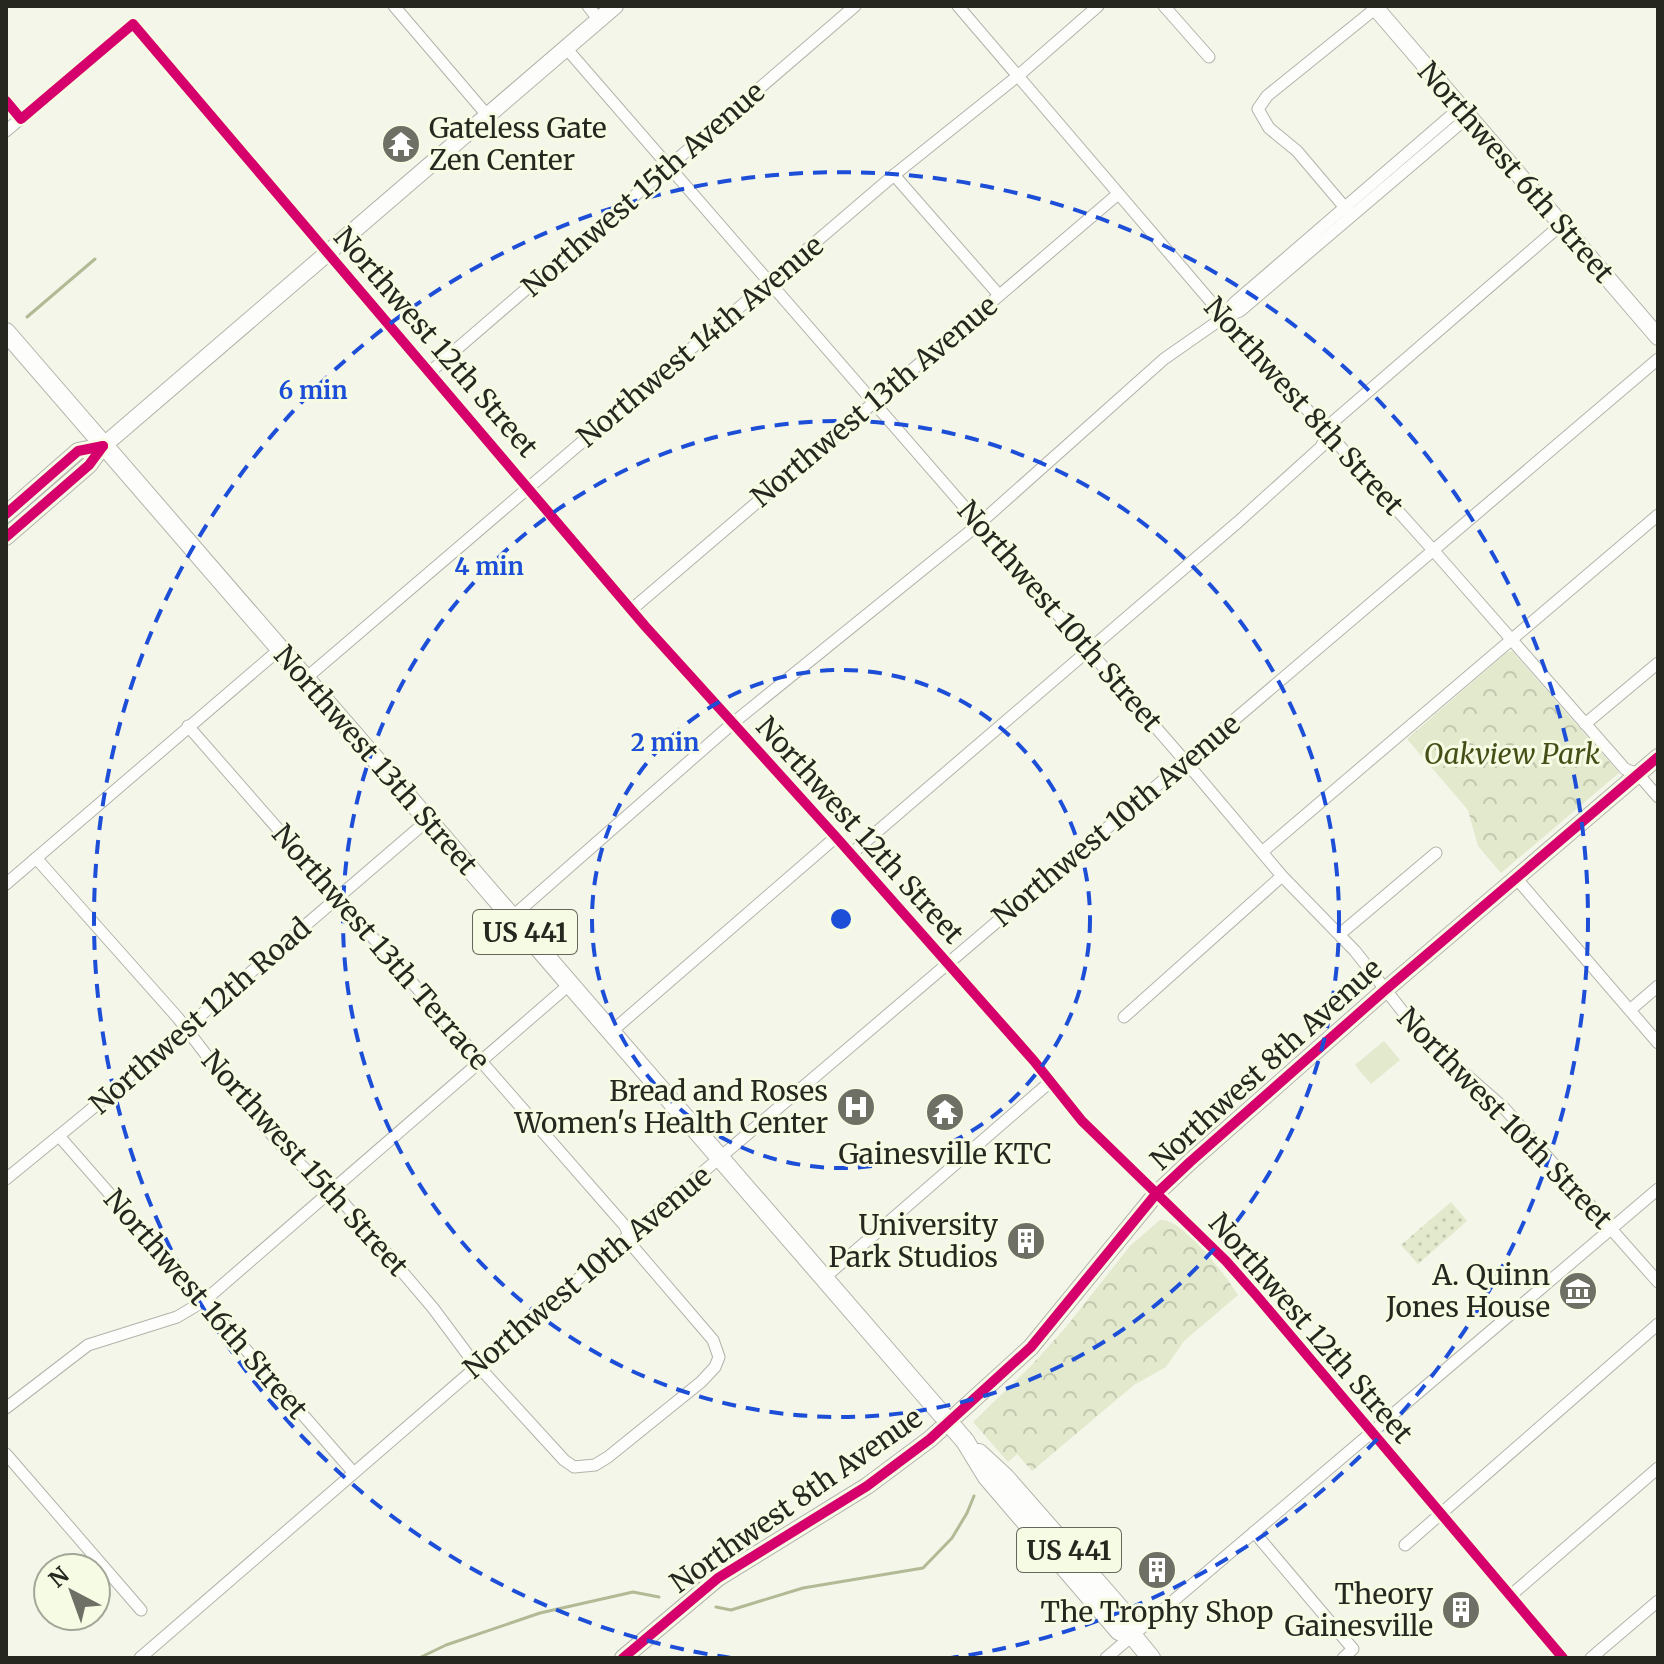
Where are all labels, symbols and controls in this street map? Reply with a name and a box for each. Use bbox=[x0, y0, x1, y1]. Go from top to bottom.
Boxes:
street label: Northwest 6th Street bbox=[1410, 54, 1622, 290]
street label: Northwest 15th Avenue bbox=[514, 74, 772, 304]
place label: Gateless Gate Zen Center bbox=[429, 110, 607, 178]
temple icon: Gateless Gate Zen Center bbox=[380, 123, 422, 165]
street label: Northwest 12th Street bbox=[326, 220, 546, 465]
street label: Northwest 14th Avenue bbox=[569, 227, 831, 455]
street label: Northwest 13th Avenue bbox=[744, 287, 1004, 515]
street label: Northwest 8th Street bbox=[1196, 289, 1412, 523]
text: 6 min bbox=[279, 375, 348, 406]
street label: Northwest 10th Street bbox=[950, 493, 1170, 739]
text: 4 min bbox=[454, 551, 524, 582]
street label: Northwest 13th Street bbox=[267, 638, 486, 882]
street label: Northwest 10th Avenue bbox=[985, 706, 1247, 934]
street label: Northwest 12th Street bbox=[748, 709, 972, 951]
text: 2 min bbox=[631, 727, 699, 758]
park label: Oakview Park bbox=[1424, 736, 1600, 772]
street label: Northwest 13th Terrace bbox=[264, 817, 498, 1077]
centre of rings bbox=[827, 905, 855, 933]
street label: Northwest 12th Road bbox=[82, 910, 318, 1122]
road number: US 441 bbox=[473, 910, 577, 954]
street label: Northwest 8th Avenue bbox=[1143, 950, 1389, 1178]
street label: Northwest 10th Street bbox=[1390, 1000, 1620, 1236]
street label: Northwest 15th Street bbox=[194, 1042, 416, 1284]
place label: Bread and Roses Women's Health Center bbox=[513, 1073, 828, 1141]
hospital icon: Bread and Roses Women's Health Center bbox=[835, 1086, 877, 1128]
temple icon: Gainesville KTC bbox=[924, 1091, 966, 1133]
place label: Gainesville KTC bbox=[839, 1136, 1051, 1172]
street label: Northwest 10th Avenue bbox=[456, 1158, 718, 1386]
street label: Northwest 16th Street bbox=[96, 1182, 316, 1426]
street label: Northwest 12th Street bbox=[1201, 1206, 1421, 1451]
place label: University Park Studios bbox=[828, 1207, 999, 1275]
building icon: University Park Studios bbox=[1005, 1220, 1047, 1262]
place label: A. Quinn Jones House bbox=[1385, 1257, 1550, 1325]
museum icon: A. Quinn Jones House bbox=[1557, 1270, 1599, 1312]
street label: Northwest 8th Avenue bbox=[663, 1399, 929, 1601]
road number: US 441 bbox=[1017, 1528, 1121, 1572]
building icon: The Trophy Shop bbox=[1136, 1549, 1178, 1591]
north arrow bbox=[32, 1552, 112, 1632]
text: N bbox=[43, 1560, 75, 1593]
place label: Theory Gainesville bbox=[1285, 1576, 1434, 1644]
building icon: Theory Gainesville bbox=[1440, 1589, 1482, 1631]
place label: The Trophy Shop bbox=[1041, 1594, 1273, 1630]

